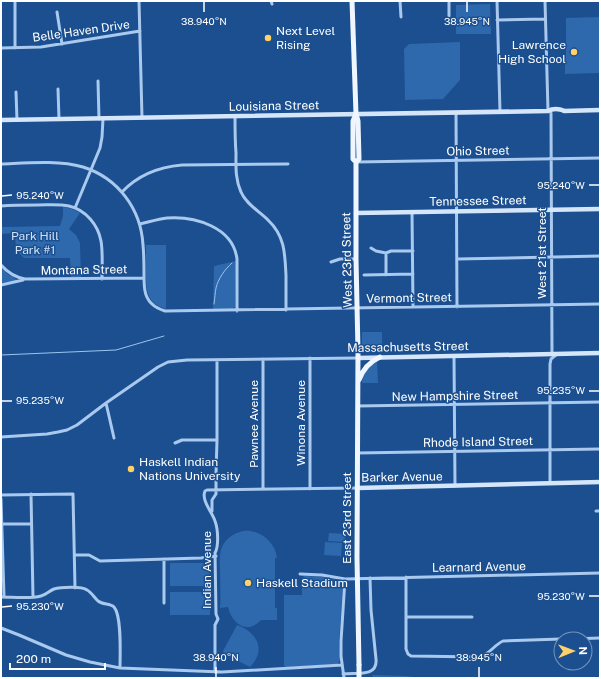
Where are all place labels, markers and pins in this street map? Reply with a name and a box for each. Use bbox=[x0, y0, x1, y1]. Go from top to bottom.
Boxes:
place label: Next Level Rising bbox=[276, 24, 336, 52]
marker: Next Level Rising bbox=[263, 33, 273, 43]
place label: Lawrence High School bbox=[498, 38, 566, 66]
marker: Lawrence High School bbox=[569, 47, 579, 57]
place label: Haskell Indian Nations University bbox=[139, 455, 241, 483]
marker: Haskell Indian Nations University bbox=[126, 464, 136, 474]
place label: Haskell Stadium bbox=[256, 576, 348, 590]
marker: Haskell Stadium bbox=[243, 578, 253, 588]

